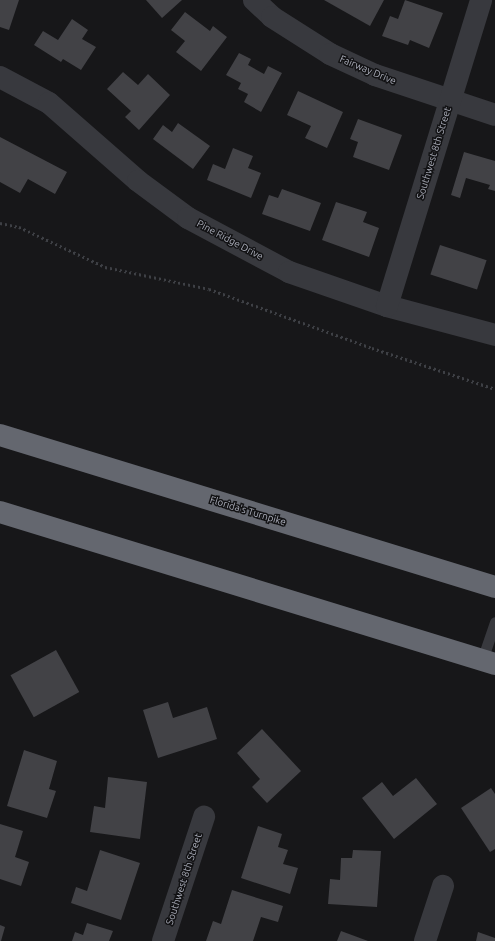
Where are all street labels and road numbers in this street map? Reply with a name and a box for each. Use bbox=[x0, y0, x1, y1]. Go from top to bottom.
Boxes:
street label: Fairway Drive bbox=[338, 53, 398, 87]
street label: Southwest 8th Street bbox=[414, 105, 454, 201]
street label: Pine Ridge Drive bbox=[195, 217, 265, 263]
street label: Florida's Turnpike bbox=[208, 494, 288, 528]
street label: Southwest 8th Street bbox=[163, 832, 205, 926]

